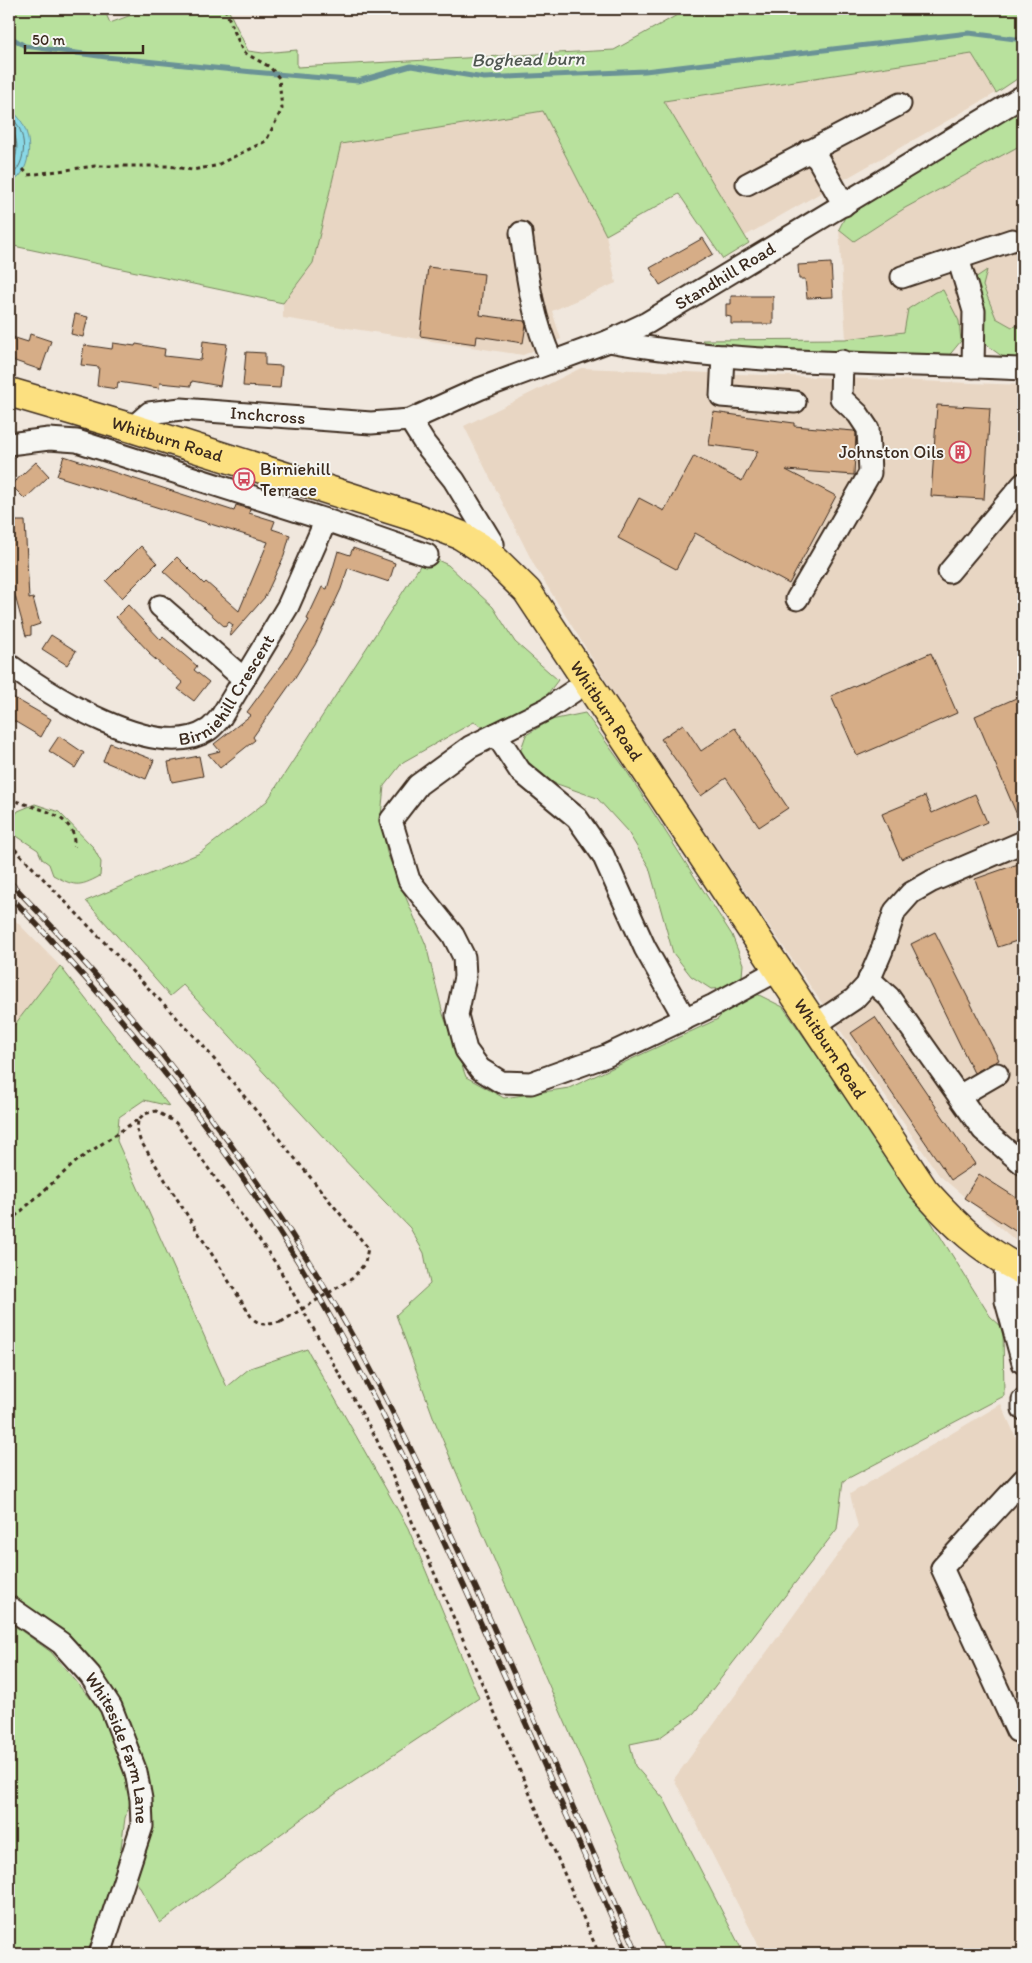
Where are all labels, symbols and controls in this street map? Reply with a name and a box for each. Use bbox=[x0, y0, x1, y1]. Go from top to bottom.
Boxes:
scale bar bbox=[25, 22, 142, 54]
text: 50 m bbox=[32, 31, 65, 49]
water label: Boghead burn bbox=[471, 47, 585, 71]
street label: Standhill Road bbox=[671, 237, 779, 315]
street label: Inchcross bbox=[230, 402, 306, 429]
street label: Whitburn Road bbox=[109, 412, 226, 467]
building icon: Johnston Oils bbox=[948, 440, 972, 464]
place label: Johnston Oils bbox=[839, 441, 944, 463]
place label: Birniehill Terrace bbox=[260, 458, 331, 501]
bus stop icon: Birniehill Terrace bbox=[232, 467, 256, 491]
street label: Birniehill Crescent bbox=[177, 630, 279, 750]
street label: Whitburn Road bbox=[565, 657, 648, 765]
street label: Whitburn Road bbox=[789, 994, 872, 1103]
street label: Whiteside Farm Lane bbox=[80, 1668, 153, 1824]

